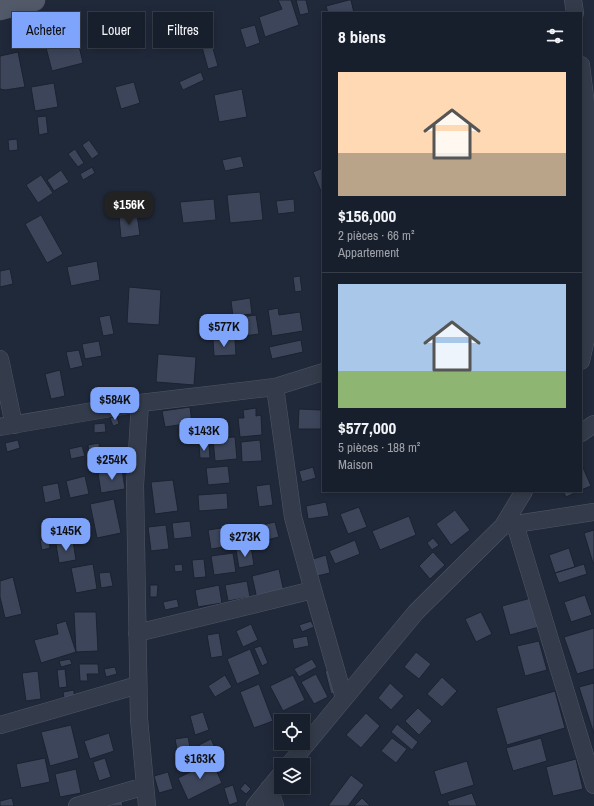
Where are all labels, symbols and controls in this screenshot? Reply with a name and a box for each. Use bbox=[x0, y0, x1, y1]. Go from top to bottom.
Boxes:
chip: Acheter bbox=[12, 12, 80, 48]
chip: Louer bbox=[88, 12, 145, 48]
chip: Filtres bbox=[153, 12, 213, 48]
text: 8 biens bbox=[338, 25, 386, 48]
icon: filters bbox=[544, 25, 566, 47]
icon: home bbox=[416, 98, 488, 170]
pin: $156K bbox=[101, 192, 157, 226]
text: $156K bbox=[113, 196, 145, 213]
text: $156,000 bbox=[338, 204, 396, 227]
text: 2 pièces · 66 m² bbox=[338, 227, 414, 244]
text: Appartement bbox=[338, 244, 399, 261]
icon: home bbox=[416, 310, 488, 382]
pin: $577K bbox=[196, 314, 252, 348]
text: $577K bbox=[208, 318, 240, 335]
pin: $584K bbox=[87, 387, 143, 421]
text: $584K bbox=[99, 391, 131, 408]
text: $577,000 bbox=[338, 416, 396, 439]
pin: $143K bbox=[176, 418, 232, 452]
text: $143K bbox=[188, 422, 220, 439]
text: 5 pièces · 188 m² bbox=[338, 439, 420, 456]
pin: $254K bbox=[84, 447, 140, 481]
text: $254K bbox=[96, 451, 128, 468]
text: Maison bbox=[338, 456, 373, 473]
pin: $145K bbox=[38, 518, 94, 552]
text: $145K bbox=[50, 522, 82, 539]
pin: $273K bbox=[217, 524, 273, 558]
text: $273K bbox=[229, 528, 261, 545]
map controls bbox=[274, 714, 310, 794]
button: locate bbox=[274, 714, 310, 750]
pin: $163K bbox=[172, 746, 228, 780]
text: $163K bbox=[184, 750, 216, 767]
button: layers bbox=[274, 758, 310, 794]

